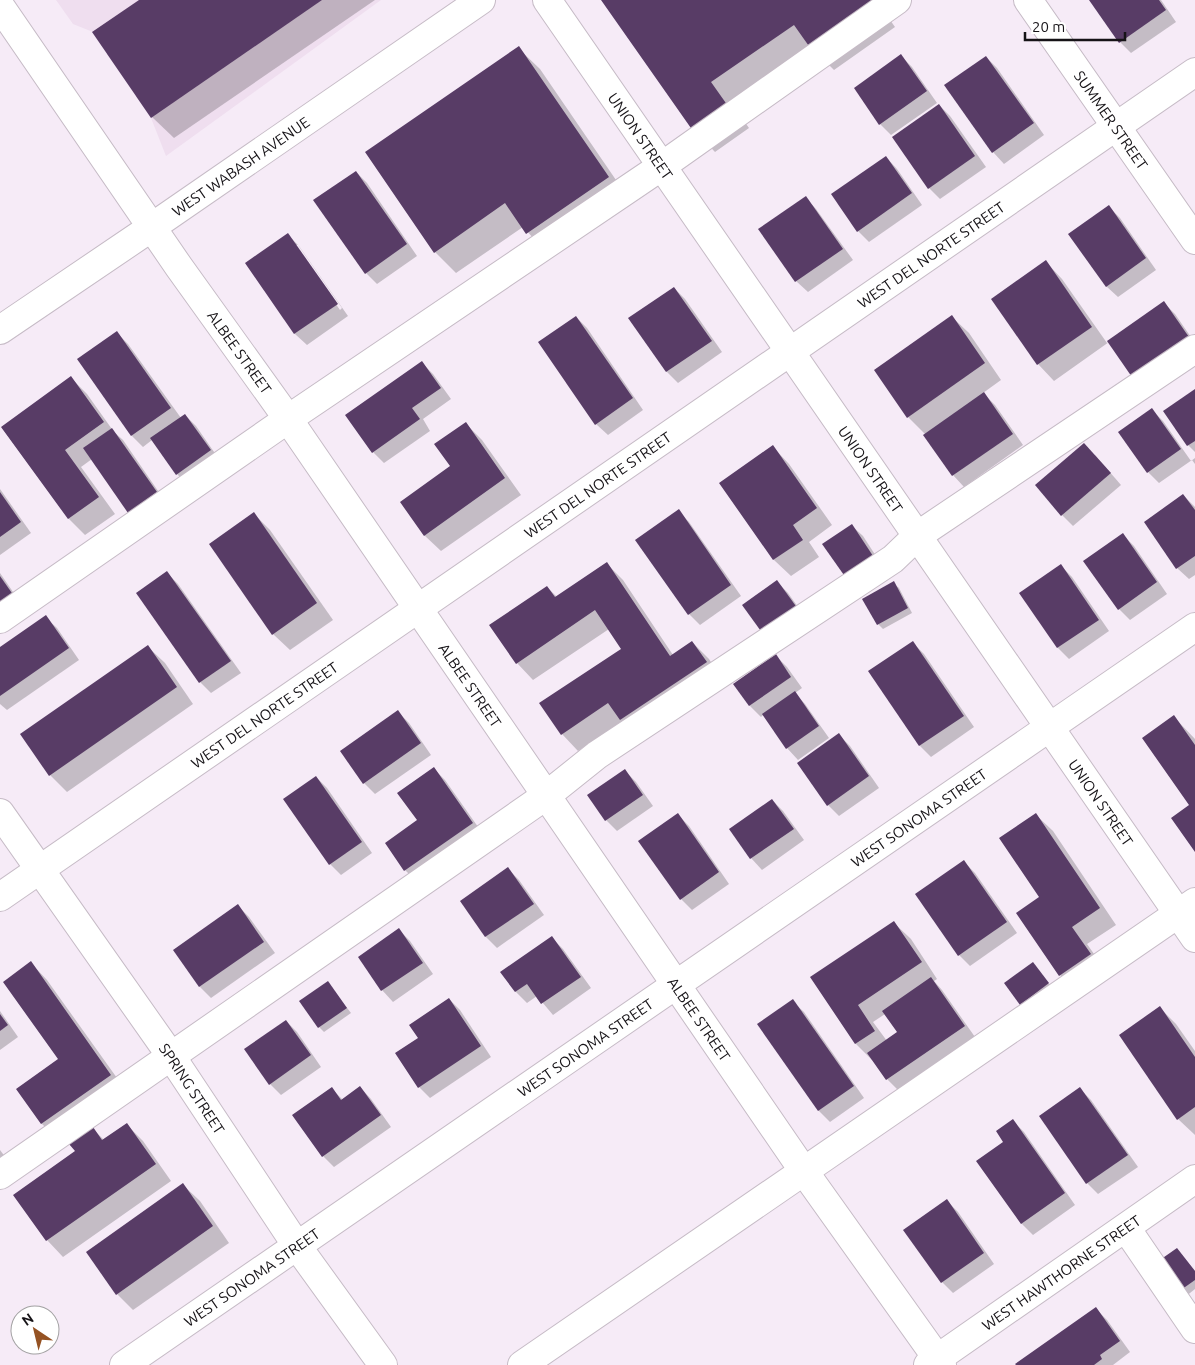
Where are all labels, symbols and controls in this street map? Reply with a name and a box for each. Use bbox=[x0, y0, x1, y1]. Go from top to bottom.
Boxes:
scale bar bbox=[1025, 10, 1125, 42]
text: 20 m bbox=[1032, 18, 1065, 35]
street label: SUMMER STREET bbox=[1071, 67, 1152, 173]
street label: UNION STREET bbox=[605, 89, 677, 183]
street label: WEST WABASH AVENUE bbox=[168, 113, 312, 219]
street label: WEST DEL NORTE STREET bbox=[854, 197, 1008, 311]
street label: ALBEE STREET bbox=[204, 307, 276, 397]
street label: UNION STREET bbox=[835, 422, 907, 516]
street label: WEST DEL NORTE STREET bbox=[521, 428, 675, 541]
street label: ALBEE STREET bbox=[436, 640, 505, 731]
street label: WEST DEL NORTE STREET bbox=[187, 658, 341, 771]
street label: UNION STREET bbox=[1065, 756, 1137, 849]
street label: WEST SONOMA STREET bbox=[848, 764, 990, 870]
street label: ALBEE STREET bbox=[665, 974, 735, 1065]
street label: WEST SONOMA STREET bbox=[514, 994, 657, 1100]
street label: SPRING STREET bbox=[156, 1040, 229, 1137]
street label: WEST HAWTHORNE STREET bbox=[978, 1211, 1144, 1333]
street label: WEST SONOMA STREET bbox=[181, 1224, 323, 1330]
north arrow bbox=[10, 1305, 60, 1355]
text: N bbox=[19, 1310, 36, 1329]

